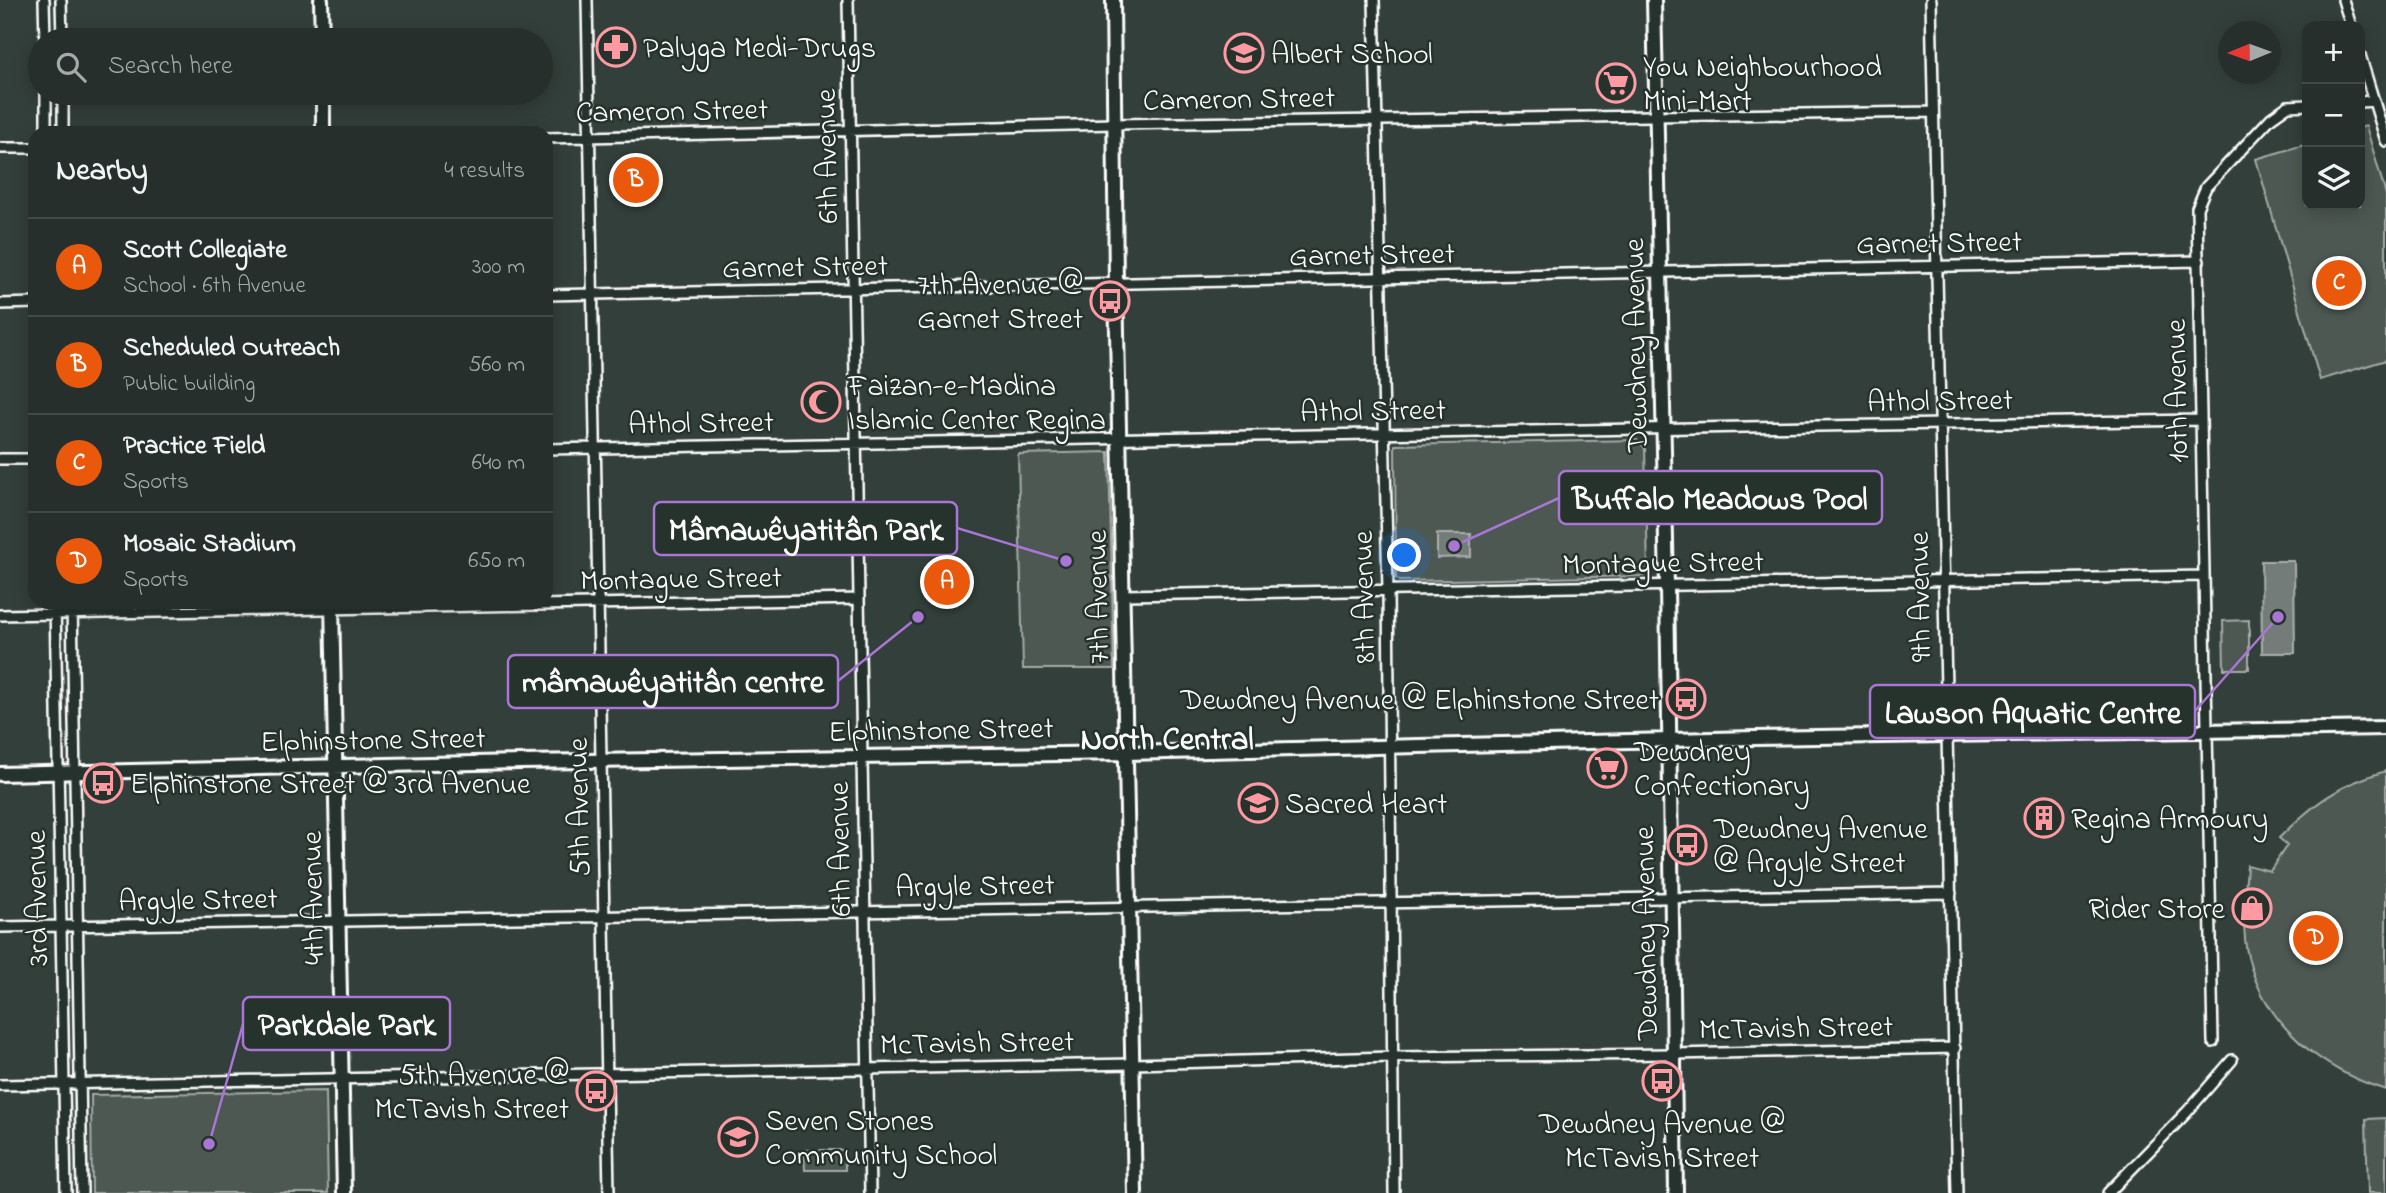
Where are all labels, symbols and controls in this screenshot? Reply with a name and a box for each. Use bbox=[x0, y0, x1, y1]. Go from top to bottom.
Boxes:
north arrow bbox=[2218, 21, 2281, 84]
map controls bbox=[2302, 21, 2365, 210]
button: + bbox=[2302, 21, 2365, 84]
pharmacy icon: Palyga Medi-Drugs bbox=[595, 26, 637, 68]
search box bbox=[28, 28, 553, 105]
place label: Palyga Medi-Drugs bbox=[643, 28, 876, 72]
school or university icon: Albert School bbox=[1223, 32, 1265, 74]
place label: Albert School bbox=[1271, 34, 1433, 78]
place label: You Neighbourhood Mini-Mart bbox=[1643, 47, 1882, 125]
icon: search bbox=[52, 48, 90, 86]
text: Search here bbox=[108, 48, 233, 86]
supermarket icon: You Neighbourhood Mini-Mart bbox=[1595, 62, 1637, 104]
street label: Cameron Street bbox=[1143, 77, 1336, 125]
button: − bbox=[2302, 84, 2365, 147]
street label: 6th Avenue bbox=[806, 88, 852, 224]
street label: Cameron Street bbox=[576, 89, 769, 137]
button: layers bbox=[2302, 147, 2365, 210]
text: Nearby bbox=[56, 150, 148, 194]
pin: B bbox=[613, 154, 659, 206]
text: 4 results bbox=[444, 155, 525, 188]
street label: Garnet Street bbox=[1856, 222, 2022, 268]
text: Scott Collegiate bbox=[123, 232, 287, 270]
street label: Garnet Street bbox=[1289, 234, 1455, 280]
street label: Dewdney Avenue bbox=[1614, 237, 1662, 453]
street label: Garnet Street bbox=[722, 246, 888, 292]
text: A bbox=[72, 251, 86, 284]
text: 300 m bbox=[472, 251, 525, 284]
pin: C bbox=[2316, 257, 2362, 309]
place label: 7th Avenue @ Garnet Street bbox=[917, 265, 1083, 343]
text: School · 6th Avenue bbox=[123, 270, 306, 303]
bus stop icon: 7th Avenue @ Garnet Street bbox=[1089, 280, 1131, 322]
street label: 10th Avenue bbox=[2156, 318, 2202, 463]
text: Scheduled Outreach bbox=[123, 330, 340, 368]
text: B bbox=[71, 349, 87, 382]
text: 560 m bbox=[468, 349, 525, 382]
place label: Faizan-e-Madina Islamic Center Regina bbox=[847, 366, 1106, 444]
text: Public building bbox=[123, 368, 255, 401]
street label: Athol Street bbox=[1867, 380, 2013, 426]
mosque icon: Faizan-e-Madina Islamic Center Regina bbox=[800, 381, 842, 423]
street label: Athol Street bbox=[1300, 390, 1446, 436]
street label: Athol Street bbox=[628, 402, 774, 448]
text: Practice Field bbox=[123, 428, 265, 466]
text: C bbox=[73, 447, 85, 480]
text: 640 m bbox=[472, 447, 525, 480]
text: Sports bbox=[123, 466, 189, 499]
callout: Buffalo Meadows Pool bbox=[1559, 471, 1882, 524]
text: Buffalo Meadows Pool bbox=[1570, 478, 1868, 525]
callout: Mâmawêyatitân Park bbox=[654, 502, 957, 555]
text: Mâmawêyatitân Park bbox=[668, 509, 945, 557]
text: Mosaic Stadium bbox=[123, 526, 296, 564]
street label: 7th Avenue bbox=[1077, 529, 1123, 664]
street label: 8th Avenue bbox=[1343, 530, 1389, 664]
street label: 9th Avenue bbox=[1899, 531, 1945, 663]
your location bbox=[1387, 538, 1421, 572]
street label: Montague Street bbox=[1562, 541, 1764, 589]
text: D bbox=[71, 545, 87, 578]
text: 650 m bbox=[468, 545, 525, 578]
pin: A bbox=[924, 556, 970, 608]
street label: Montague Street bbox=[580, 557, 782, 605]
text: Sports bbox=[123, 564, 189, 597]
callout: mâmawêyatitân centre bbox=[508, 655, 838, 708]
text: mâmawêyatitân centre bbox=[522, 661, 826, 709]
bus stop icon: Dewdney Avenue @ Elphinstone Street bbox=[1665, 678, 1707, 720]
place label: Dewdney Avenue @ Elphinstone Street bbox=[1179, 680, 1659, 724]
callout: Lawson Aquatic Centre bbox=[1870, 685, 2195, 738]
text: Lawson Aquatic Centre bbox=[1885, 692, 2183, 739]
street label: Elphinstone Street bbox=[828, 708, 1054, 756]
street label: Elphinstone Street bbox=[260, 718, 486, 766]
district label: North Central bbox=[1080, 718, 1254, 765]
place label: Dewdney Confectionary bbox=[1633, 732, 1810, 810]
street label: 5th Avenue bbox=[558, 737, 604, 877]
supermarket icon: Dewdney Confectionary bbox=[1586, 747, 1628, 789]
bus stop icon: Elphinstone Street @ 3rd Avenue bbox=[82, 762, 124, 804]
place label: Elphinstone Street @ 3rd Avenue bbox=[130, 764, 531, 808]
street label: 6th Avenue bbox=[819, 781, 865, 917]
school or university icon: Sacred Heart bbox=[1237, 782, 1279, 824]
place label: Sacred Heart bbox=[1285, 784, 1447, 828]
building icon: Regina Armoury bbox=[2023, 797, 2065, 839]
place label: Regina Armoury bbox=[2071, 799, 2268, 843]
place label: Dewdney Avenue @ Argyle Street bbox=[1713, 809, 1928, 887]
bus stop icon: Dewdney Avenue @ Argyle Street bbox=[1666, 824, 1708, 866]
street label: Dewdney Avenue bbox=[1624, 825, 1672, 1041]
street label: 3rd Avenue bbox=[16, 829, 62, 966]
street label: 4th Avenue bbox=[292, 830, 338, 965]
street label: Argyle Street bbox=[895, 865, 1055, 911]
street label: Argyle Street bbox=[118, 879, 278, 925]
shop icon: Rider Store bbox=[2231, 887, 2273, 929]
place label: Rider Store bbox=[2088, 889, 2226, 933]
pin: D bbox=[2293, 912, 2339, 964]
callout: Parkdale Park bbox=[243, 997, 450, 1050]
text: Parkdale Park bbox=[258, 1004, 437, 1051]
street label: McTavish Street bbox=[1698, 1006, 1894, 1054]
street label: McTavish Street bbox=[879, 1021, 1075, 1069]
place label: 5th Avenue @ McTavish Street bbox=[374, 1055, 569, 1133]
bus stop icon: Dewdney Avenue @ McTavish Street bbox=[1641, 1060, 1683, 1102]
bus stop icon: 5th Avenue @ McTavish Street bbox=[575, 1070, 617, 1112]
place label: Seven Stones Community School bbox=[765, 1101, 997, 1179]
place label: Dewdney Avenue @ McTavish Street bbox=[1538, 1104, 1785, 1182]
school or university icon: Seven Stones Community School bbox=[717, 1116, 759, 1158]

